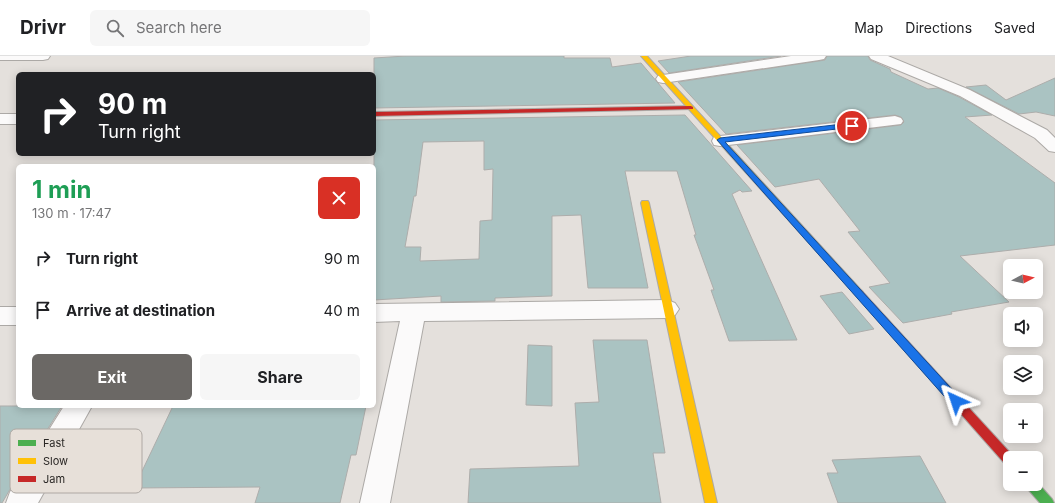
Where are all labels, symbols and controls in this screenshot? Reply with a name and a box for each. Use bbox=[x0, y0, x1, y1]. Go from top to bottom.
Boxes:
search box bbox=[90, 10, 370, 46]
text: Drivr bbox=[20, 16, 66, 39]
icon: search bbox=[104, 17, 126, 39]
text: Search here bbox=[136, 18, 222, 37]
text: Map bbox=[854, 19, 883, 36]
text: Directions bbox=[905, 19, 972, 36]
text: Saved bbox=[994, 19, 1035, 36]
text: 90 m bbox=[98, 87, 167, 121]
icon: right bbox=[32, 88, 84, 140]
pin bbox=[835, 109, 869, 143]
icon: arrive bbox=[841, 115, 863, 137]
text: Turn right bbox=[98, 121, 181, 142]
text: 1 min bbox=[32, 175, 91, 204]
button: close bbox=[318, 177, 360, 219]
text: 130 m · 17:47 bbox=[32, 205, 111, 221]
icon: right bbox=[32, 247, 54, 269]
text: Turn right bbox=[66, 249, 138, 268]
text: 90 m bbox=[324, 249, 360, 268]
north arrow bbox=[1003, 259, 1043, 299]
map controls bbox=[1003, 259, 1043, 491]
icon: arrive bbox=[32, 299, 54, 321]
text: Arrive at destination bbox=[66, 301, 215, 320]
text: 40 m bbox=[323, 301, 360, 320]
button: sound bbox=[1003, 307, 1043, 347]
button: Exit bbox=[32, 354, 192, 400]
button: Share bbox=[200, 354, 360, 400]
button: layers bbox=[1003, 355, 1043, 395]
position arrow bbox=[935, 380, 977, 422]
button: + bbox=[1003, 403, 1043, 443]
legend bbox=[10, 429, 142, 493]
text: Fast bbox=[43, 436, 65, 450]
button: − bbox=[1003, 451, 1043, 491]
text: Slow bbox=[43, 454, 68, 468]
text: Jam bbox=[43, 472, 65, 486]

